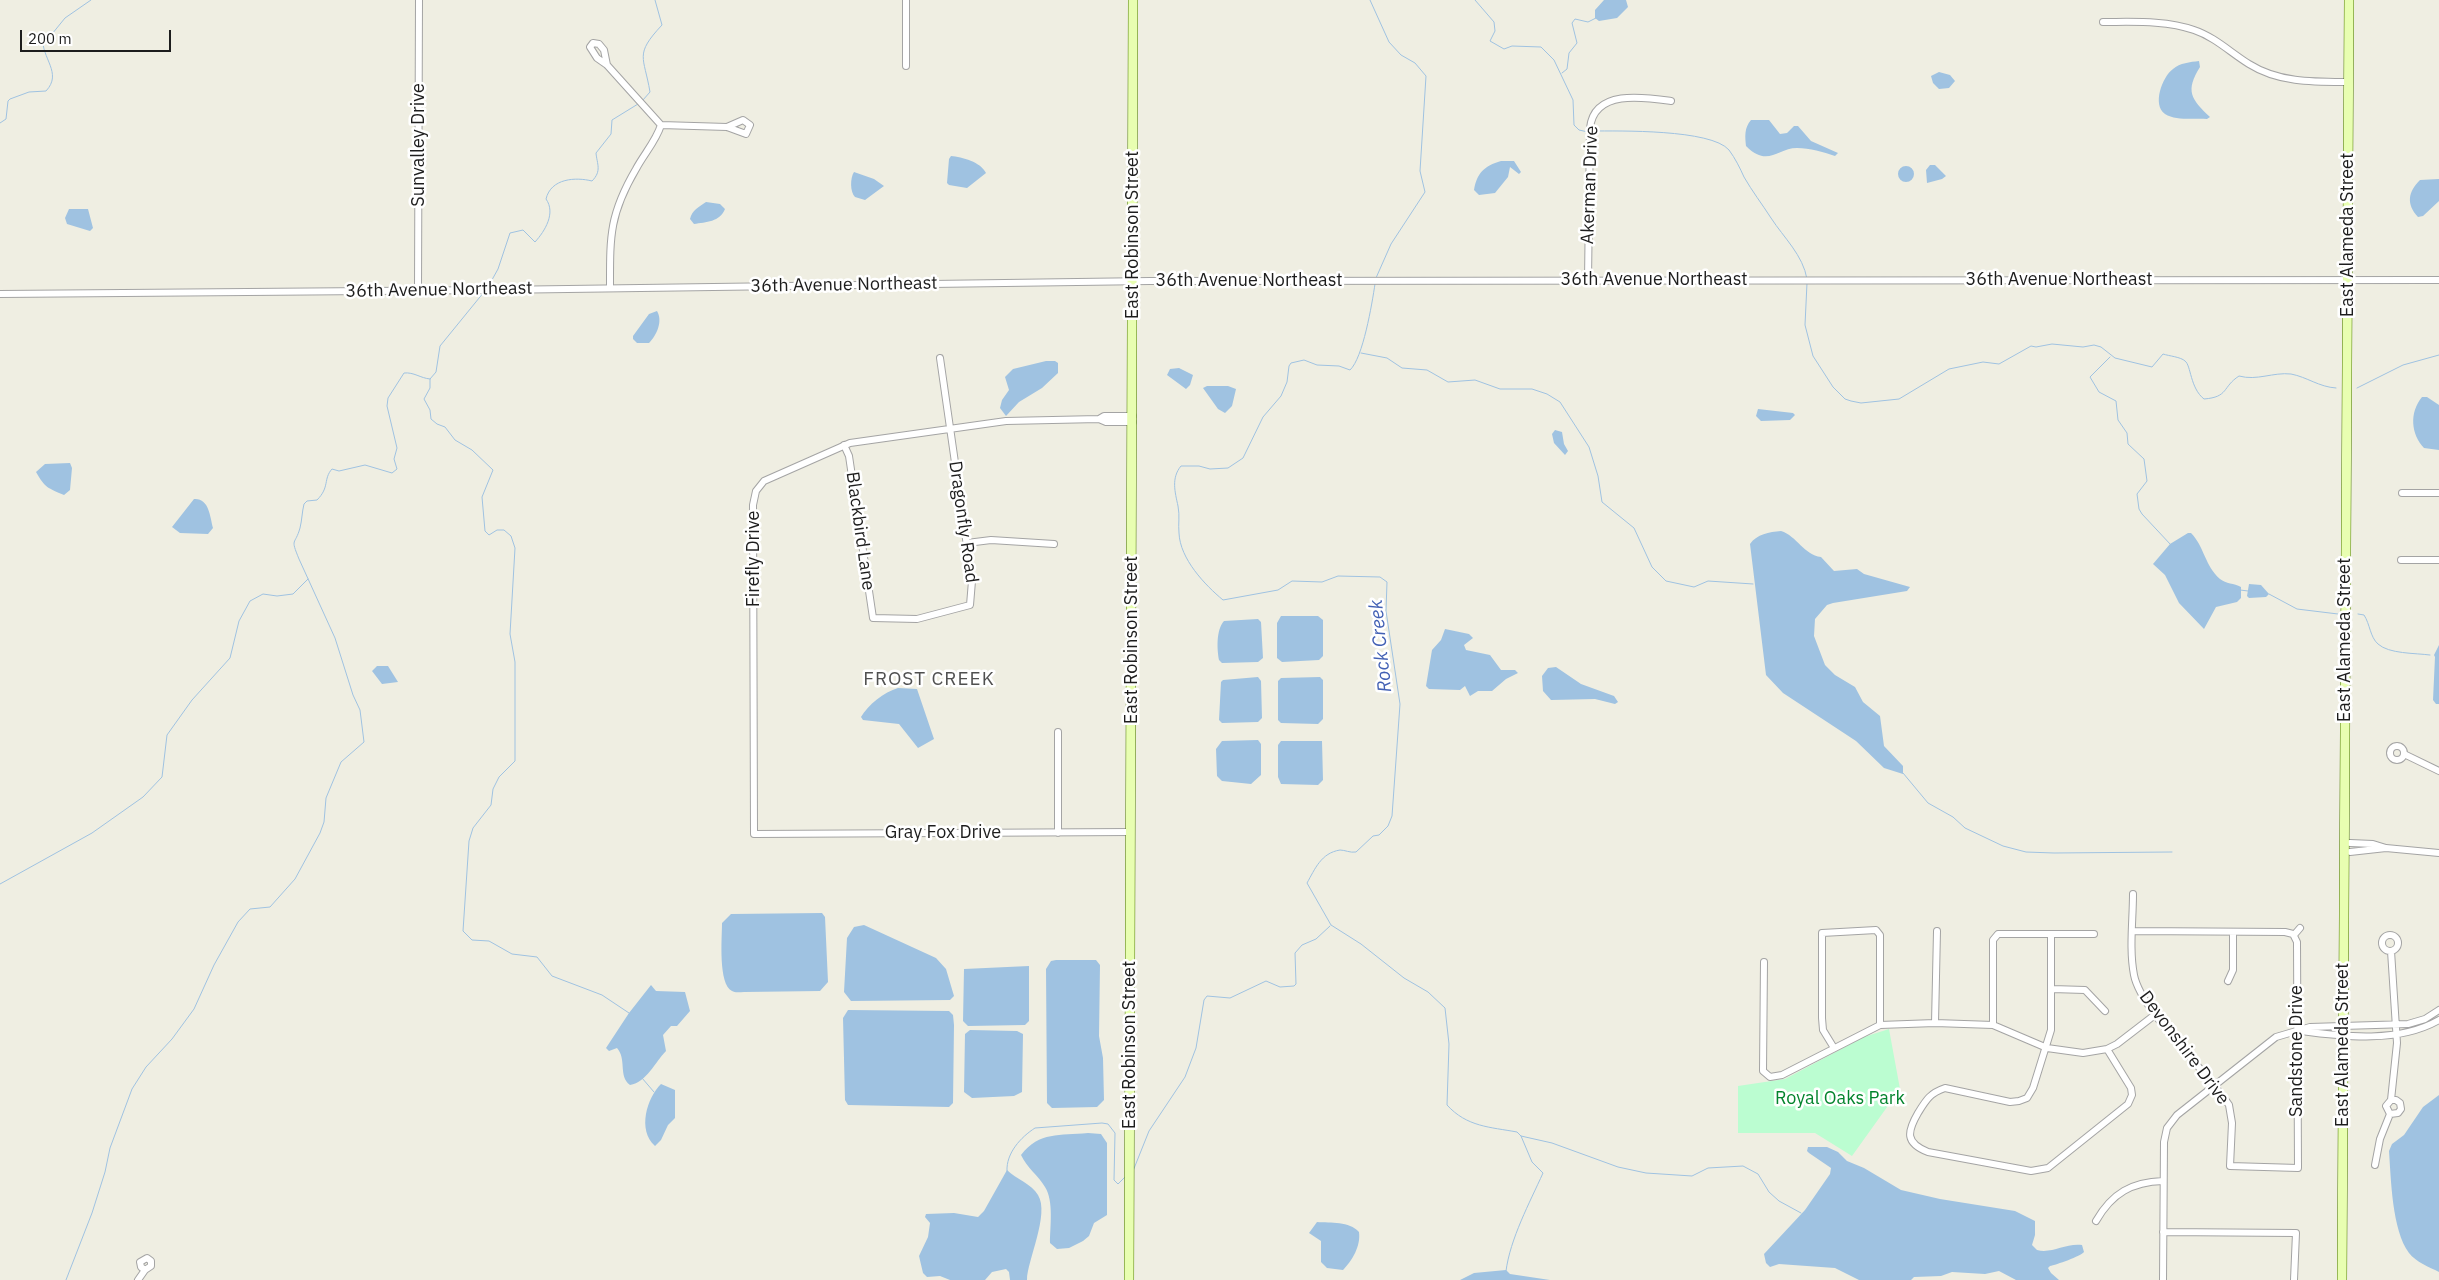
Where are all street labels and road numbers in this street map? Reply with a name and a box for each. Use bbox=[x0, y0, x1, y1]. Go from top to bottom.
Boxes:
street label: Sunvalley Drive bbox=[408, 83, 430, 207]
street label: Akerman Drive bbox=[1577, 125, 1603, 245]
street label: East Robinson Street bbox=[1122, 151, 1144, 319]
street label: East Alameda Street bbox=[2337, 153, 2359, 317]
street label: 36th Avenue Northeast bbox=[1560, 269, 1748, 291]
street label: 36th Avenue Northeast bbox=[1965, 269, 2153, 291]
street label: 36th Avenue Northeast bbox=[1155, 270, 1343, 292]
street label: 36th Avenue Northeast bbox=[750, 273, 938, 297]
street label: 36th Avenue Northeast bbox=[345, 278, 533, 302]
street label: Dragonfly Road bbox=[944, 460, 982, 584]
street label: Blackbird Lane bbox=[841, 470, 879, 592]
street label: Firefly Drive bbox=[743, 511, 765, 607]
street label: East Robinson Street bbox=[1121, 556, 1143, 724]
street label: East Alameda Street bbox=[2334, 558, 2356, 722]
street label: Gray Fox Drive bbox=[885, 822, 1001, 844]
street label: East Robinson Street bbox=[1119, 961, 1141, 1129]
street label: East Alameda Street bbox=[2332, 963, 2354, 1127]
street label: Sandstone Drive bbox=[2286, 985, 2308, 1117]
street label: Devonshire Drive bbox=[2134, 987, 2234, 1109]

